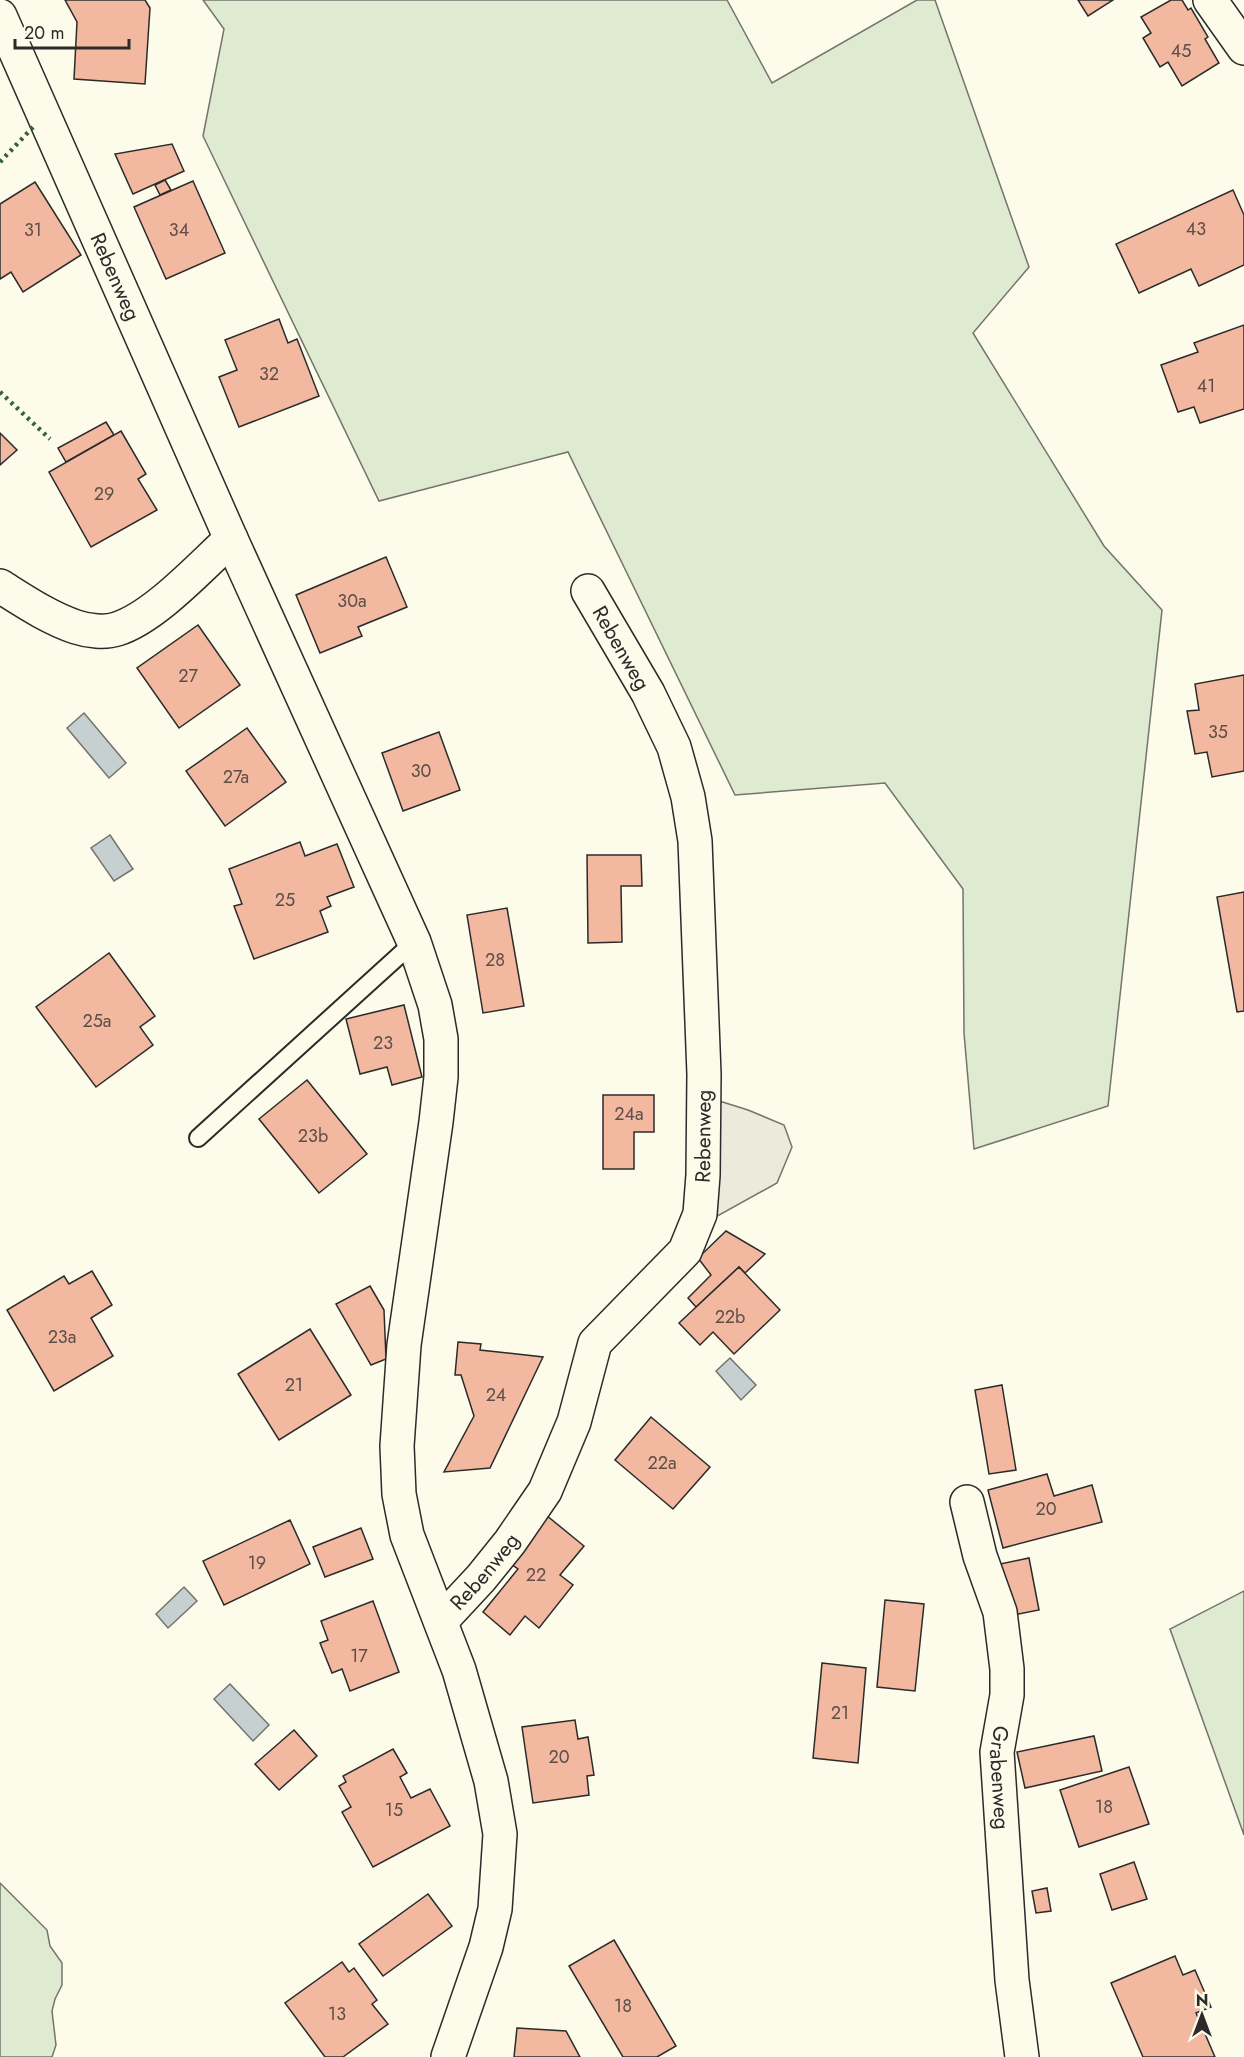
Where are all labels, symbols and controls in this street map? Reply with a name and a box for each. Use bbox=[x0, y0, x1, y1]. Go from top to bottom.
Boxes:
scale bar bbox=[15, 12, 129, 50]
text: 20 m bbox=[24, 20, 64, 46]
house number: 45 bbox=[1171, 38, 1191, 64]
house number: 43 bbox=[1186, 216, 1206, 242]
house number: 31 bbox=[24, 217, 42, 243]
house number: 34 bbox=[169, 217, 189, 243]
street label: Rebenweg bbox=[83, 228, 148, 325]
house number: 32 bbox=[259, 361, 279, 387]
house number: 41 bbox=[1197, 373, 1215, 399]
house number: 29 bbox=[94, 481, 114, 507]
house number: 30a bbox=[337, 588, 367, 614]
street label: Rebenweg bbox=[585, 600, 657, 696]
house number: 27 bbox=[178, 663, 198, 689]
house number: 35 bbox=[1208, 719, 1228, 745]
house number: 30 bbox=[411, 758, 432, 784]
house number: 27a bbox=[223, 764, 249, 790]
house number: 25 bbox=[275, 887, 295, 913]
house number: 28 bbox=[485, 947, 505, 973]
house number: 25a bbox=[82, 1008, 112, 1034]
house number: 23 bbox=[373, 1030, 393, 1056]
street label: Rebenweg bbox=[687, 1089, 719, 1184]
house number: 24a bbox=[614, 1101, 644, 1127]
house number: 23b bbox=[298, 1123, 328, 1149]
house number: 22b bbox=[715, 1304, 745, 1330]
house number: 23a bbox=[48, 1324, 76, 1350]
house number: 21 bbox=[285, 1372, 303, 1398]
house number: 24 bbox=[486, 1382, 506, 1408]
house number: 22a bbox=[647, 1450, 677, 1476]
house number: 20 bbox=[1035, 1496, 1057, 1522]
street label: Rebenweg bbox=[443, 1527, 527, 1617]
house number: 19 bbox=[248, 1550, 266, 1576]
house number: 22 bbox=[526, 1562, 546, 1588]
house number: 17 bbox=[350, 1643, 368, 1669]
house number: 21 bbox=[831, 1700, 849, 1726]
street label: Grabenweg bbox=[982, 1723, 1017, 1831]
house number: 20 bbox=[548, 1744, 570, 1770]
house number: 18 bbox=[1095, 1794, 1113, 1820]
house number: 15 bbox=[385, 1797, 403, 1823]
north arrow bbox=[1172, 1985, 1232, 2045]
text: N bbox=[1196, 1989, 1208, 2012]
house number: 18 bbox=[614, 1993, 632, 2019]
house number: 13 bbox=[328, 2001, 346, 2027]

